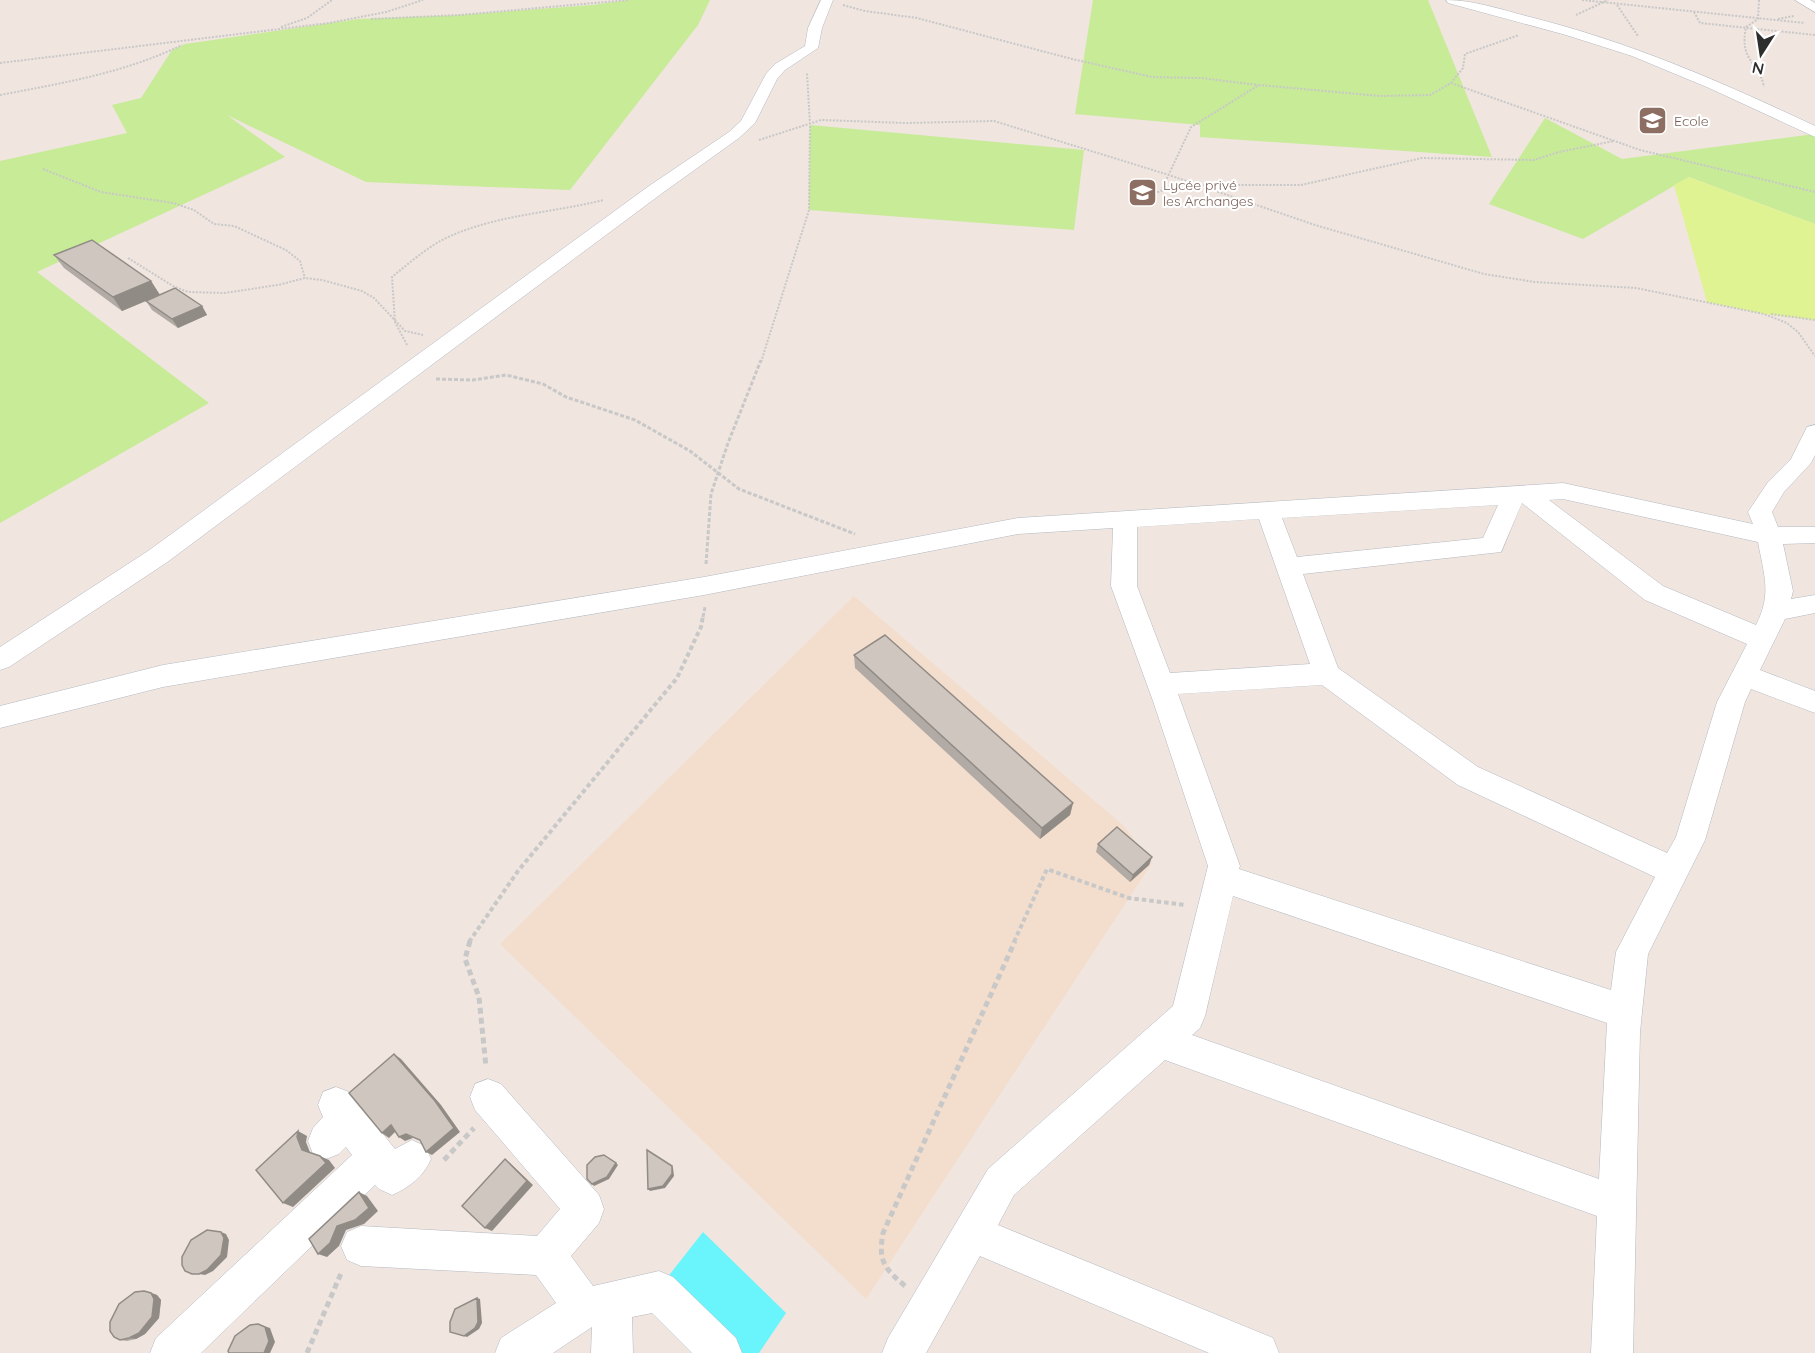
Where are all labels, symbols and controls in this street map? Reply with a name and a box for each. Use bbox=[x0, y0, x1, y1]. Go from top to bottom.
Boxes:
north arrow bbox=[1731, 24, 1791, 84]
text: N bbox=[1750, 58, 1766, 80]
school or university icon: Ecole bbox=[1637, 105, 1669, 137]
place label: Ecole bbox=[1674, 112, 1709, 130]
place label: Lycée privé les Archanges bbox=[1163, 176, 1253, 210]
school or university icon: Lycée privé les Archanges bbox=[1126, 177, 1158, 209]

